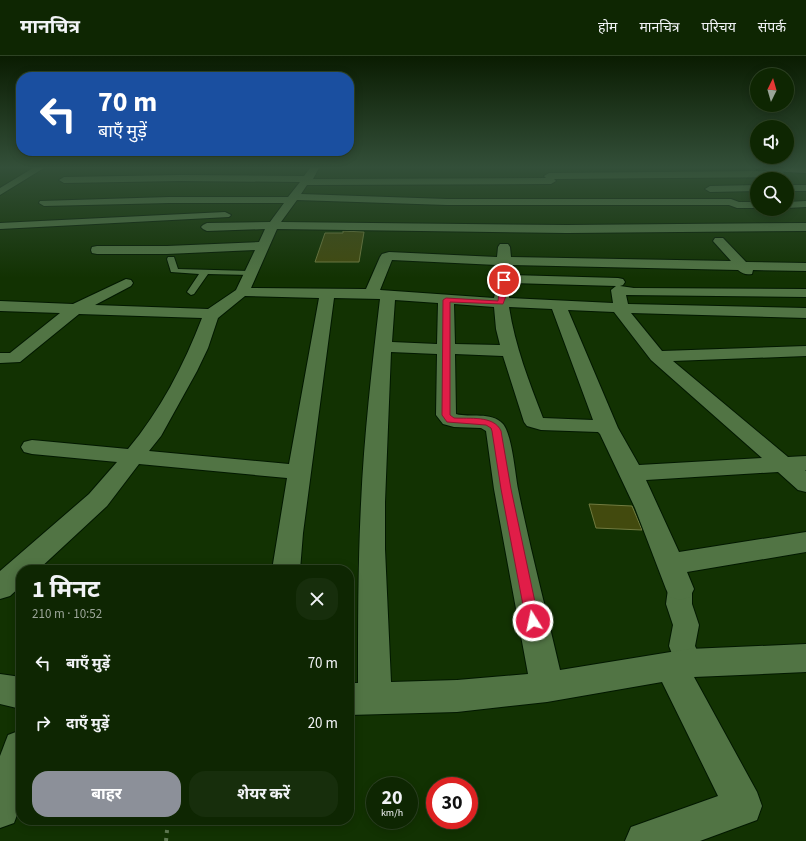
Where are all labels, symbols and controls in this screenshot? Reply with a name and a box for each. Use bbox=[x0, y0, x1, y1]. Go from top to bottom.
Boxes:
text: मानचित्र bbox=[20, 14, 80, 41]
text: होम bbox=[598, 18, 617, 38]
text: मानचित्र bbox=[639, 18, 680, 38]
text: परिचय bbox=[702, 18, 736, 38]
text: संपर्क bbox=[758, 18, 786, 38]
north arrow bbox=[750, 68, 794, 112]
map controls bbox=[750, 68, 794, 216]
text: 70 m bbox=[98, 82, 157, 122]
icon: left bbox=[32, 88, 84, 140]
text: बाएँ मुड़ें bbox=[98, 119, 147, 144]
button: sound bbox=[750, 120, 794, 164]
button: search bbox=[750, 172, 794, 216]
pin bbox=[487, 263, 521, 297]
icon: arrive bbox=[493, 269, 515, 291]
text: 1 मिनट bbox=[32, 572, 100, 607]
button: close bbox=[296, 578, 338, 620]
position arrow bbox=[512, 600, 554, 642]
text: 210 m · 10:52 bbox=[32, 605, 102, 623]
icon: left bbox=[32, 652, 54, 674]
text: बाएँ मुड़ें bbox=[66, 653, 110, 674]
text: 70 m bbox=[308, 653, 338, 674]
icon: right bbox=[32, 712, 54, 734]
text: दाएँ मुड़ें bbox=[66, 713, 109, 734]
text: 20 m bbox=[308, 713, 338, 734]
button: बाहर bbox=[32, 771, 181, 817]
button: शेयर करें bbox=[189, 771, 338, 817]
speed limit sign: 30 bbox=[426, 777, 478, 829]
text: 20 bbox=[381, 784, 403, 812]
text: km/h bbox=[381, 806, 403, 820]

